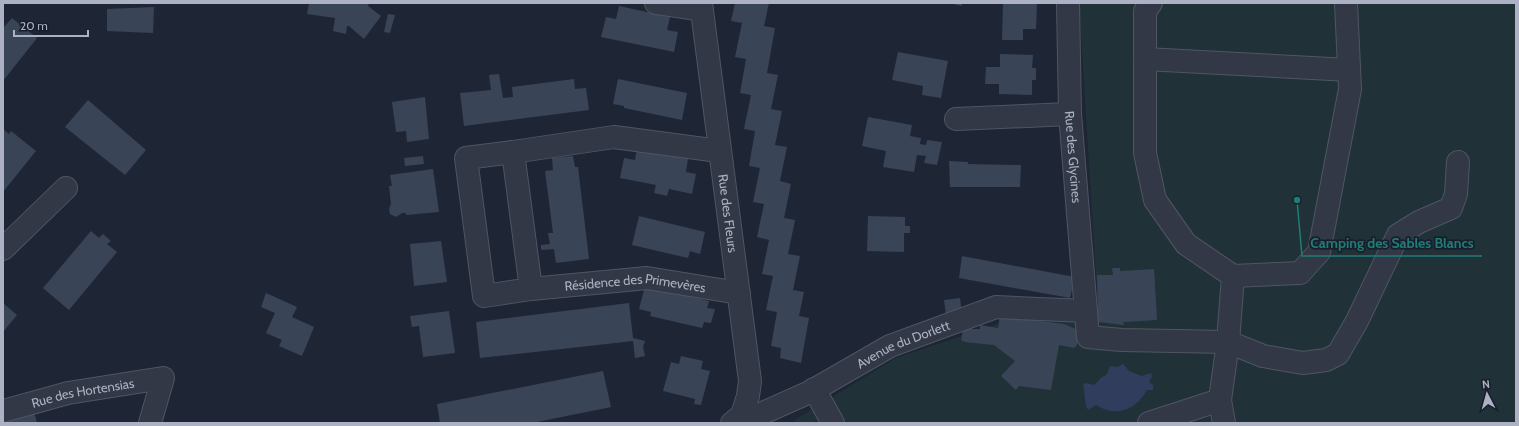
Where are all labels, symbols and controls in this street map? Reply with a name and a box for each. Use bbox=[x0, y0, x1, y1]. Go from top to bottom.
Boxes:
scale bar bbox=[14, 12, 88, 38]
text: 20 m bbox=[20, 18, 48, 33]
street label: Rue des Glycines bbox=[1062, 110, 1085, 204]
street label: Rue des Fleurs bbox=[715, 173, 741, 254]
callout: Camping des Sables Blancs bbox=[1302, 230, 1482, 256]
text: Camping des Sables Blancs bbox=[1310, 234, 1474, 252]
street label: Résidence des Primevères bbox=[564, 270, 708, 296]
street label: Avenue du Dorlett bbox=[854, 317, 952, 372]
north arrow bbox=[1467, 374, 1507, 414]
street label: Rue des Hortensias bbox=[29, 375, 136, 411]
text: N bbox=[1481, 377, 1491, 391]

